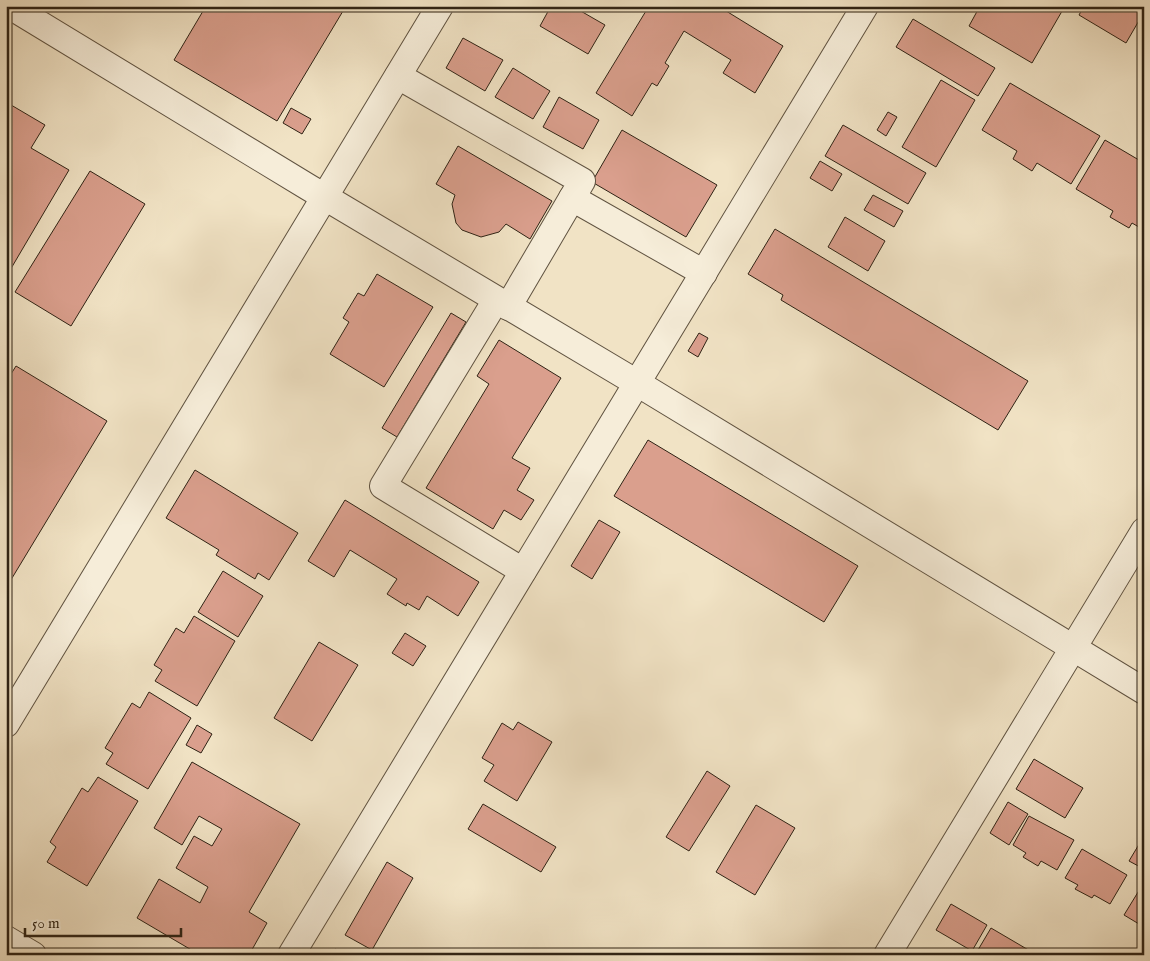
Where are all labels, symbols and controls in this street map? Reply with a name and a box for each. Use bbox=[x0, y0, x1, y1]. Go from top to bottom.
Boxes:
scale bar bbox=[25, 906, 181, 938]
text: 50 m bbox=[32, 914, 60, 933]

